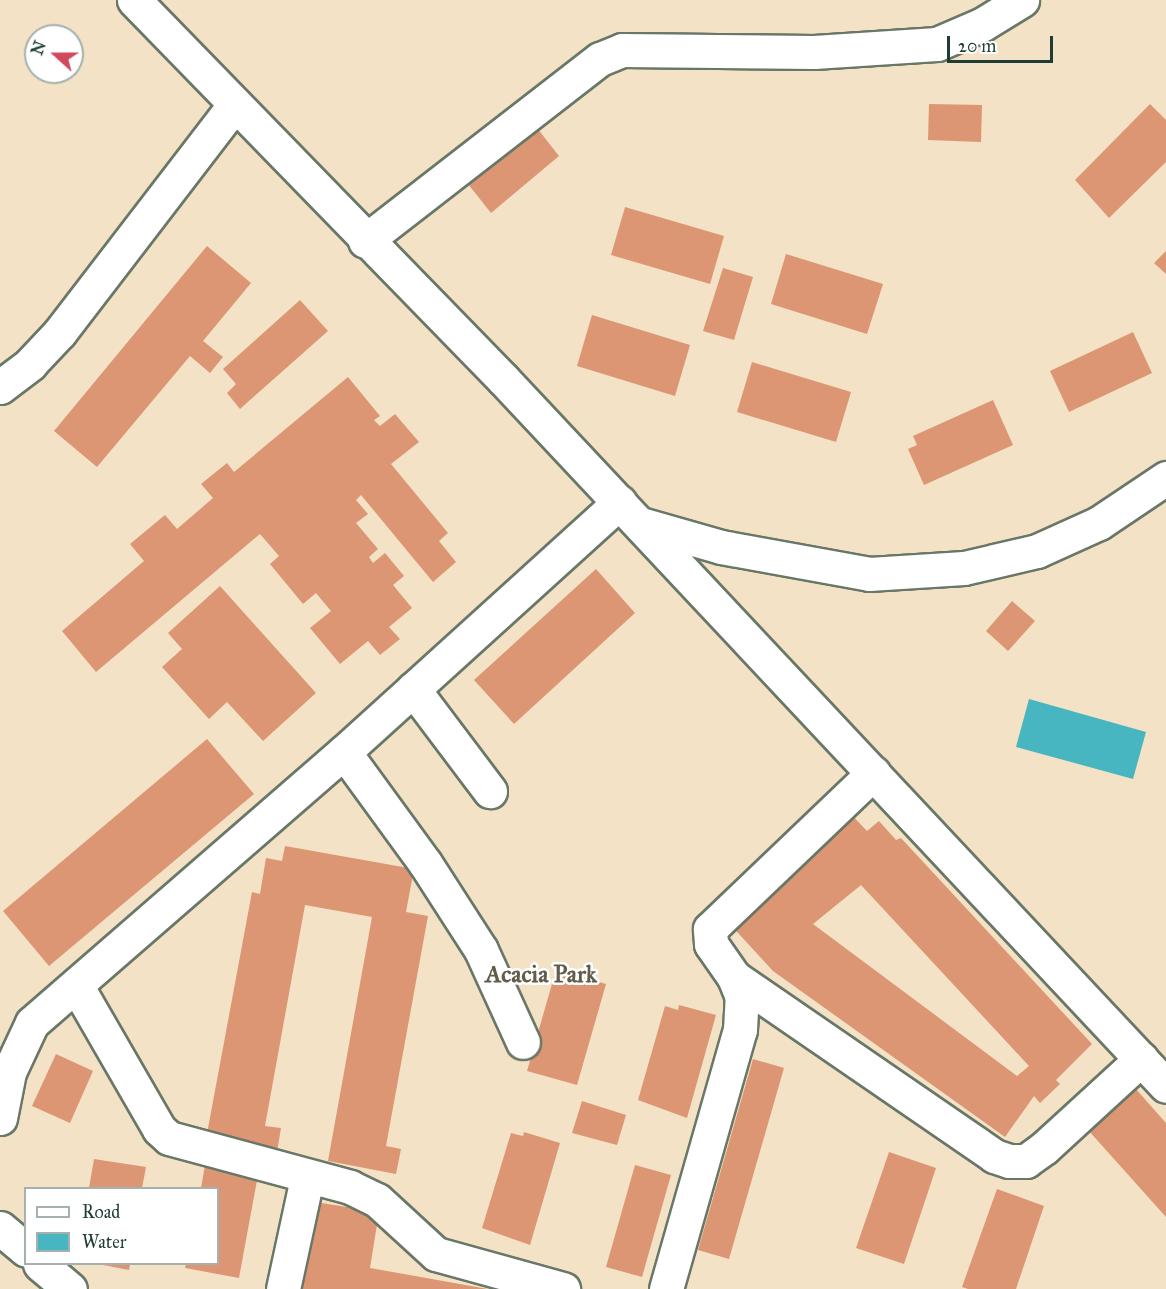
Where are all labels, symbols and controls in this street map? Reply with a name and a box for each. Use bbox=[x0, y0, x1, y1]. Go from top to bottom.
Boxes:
north arrow bbox=[24, 24, 84, 84]
scale bar bbox=[950, 24, 1056, 62]
text: 20 m bbox=[958, 35, 996, 57]
text: N bbox=[27, 38, 50, 58]
district label: Acacia Park bbox=[485, 961, 597, 989]
legend bbox=[24, 1187, 219, 1265]
text: Road bbox=[82, 1201, 120, 1223]
text: Water bbox=[82, 1231, 126, 1253]

